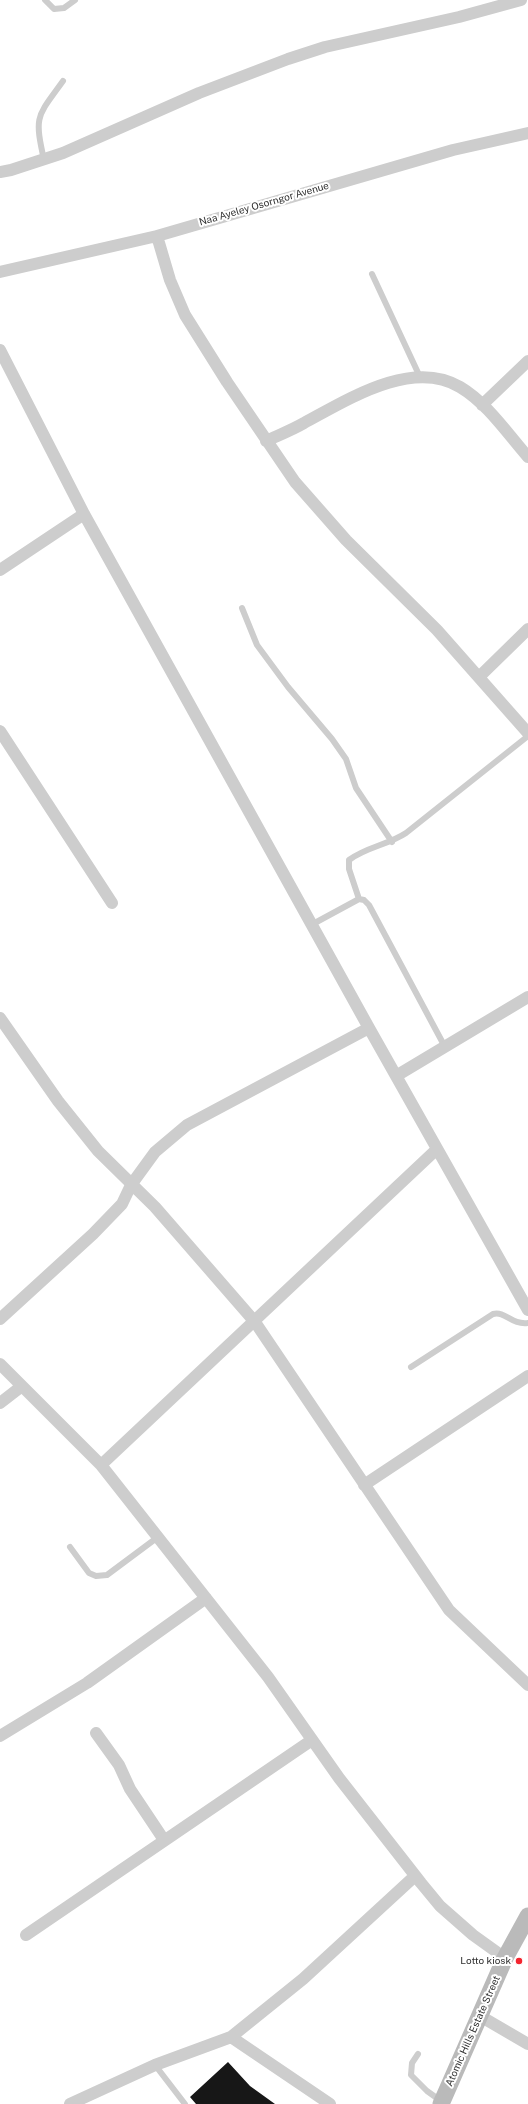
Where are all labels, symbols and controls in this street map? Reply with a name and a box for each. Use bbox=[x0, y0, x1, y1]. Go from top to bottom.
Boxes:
street label: Naa Ayeley Osorngor Avenue bbox=[198, 180, 330, 228]
place label: Lotto kiosk bbox=[460, 1955, 511, 1967]
marker: Lotto kiosk bbox=[514, 1956, 524, 1966]
street label: Atomic Hills Estate Street bbox=[443, 1974, 503, 2088]

